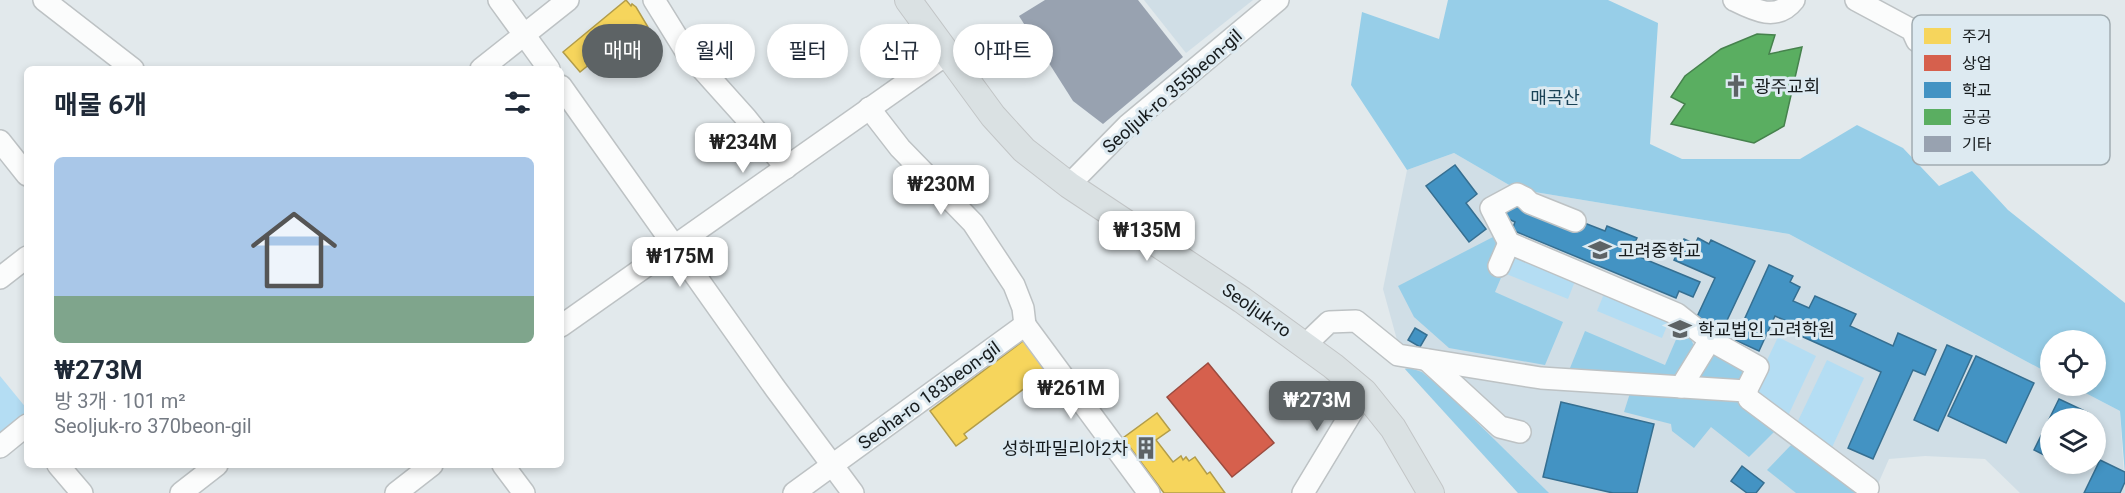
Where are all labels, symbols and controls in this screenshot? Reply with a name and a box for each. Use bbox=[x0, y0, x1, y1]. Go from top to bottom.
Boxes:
legend bbox=[1912, 15, 2110, 165]
chip: 매매 bbox=[582, 24, 663, 78]
chip: 월세 bbox=[675, 24, 755, 78]
chip: 필터 bbox=[767, 24, 848, 78]
chip: 신규 bbox=[860, 24, 941, 78]
chip: 아파트 bbox=[953, 24, 1053, 78]
street label: Seoljuk-ro 355beon-gil bbox=[1098, 25, 1246, 157]
text: 주거 bbox=[1962, 27, 1991, 46]
text: 상업 bbox=[1962, 54, 1991, 73]
church icon: 광주교회 bbox=[1723, 73, 1749, 99]
place label: 광주교회 bbox=[1754, 76, 1820, 97]
text: 학교 bbox=[1962, 81, 1991, 100]
icon: filters bbox=[501, 86, 534, 119]
park label: 매곡산 bbox=[1530, 87, 1580, 108]
text: 매물 6개 bbox=[54, 90, 147, 120]
text: 공공 bbox=[1962, 108, 1991, 127]
pin: ₩234M bbox=[701, 123, 785, 174]
text: ₩234M bbox=[709, 130, 777, 154]
text: 기타 bbox=[1962, 135, 1992, 154]
pin: ₩230M bbox=[899, 165, 983, 216]
text: ₩230M bbox=[907, 172, 975, 196]
icon: home bbox=[240, 196, 348, 304]
pin: ₩135M bbox=[1105, 211, 1189, 262]
text: ₩135M bbox=[1113, 218, 1181, 242]
pin: ₩175M bbox=[638, 237, 722, 288]
school or university icon: 고려중학교 bbox=[1587, 237, 1613, 263]
place label: 고려중학교 bbox=[1618, 240, 1701, 261]
text: ₩175M bbox=[646, 244, 714, 268]
street label: Seoljuk-ro bbox=[1218, 279, 1296, 341]
school or university icon: 학교법인 고려학원 bbox=[1667, 316, 1693, 342]
place label: 학교법인 고려학원 bbox=[1698, 319, 1835, 340]
map controls bbox=[2040, 330, 2106, 474]
button: locate bbox=[2040, 330, 2106, 396]
street label: Seoha-ro 183beon-gil bbox=[854, 337, 1004, 453]
text: ₩273M bbox=[54, 355, 143, 385]
pin: ₩261M bbox=[1029, 369, 1113, 420]
text: ₩261M bbox=[1037, 376, 1105, 400]
pin: ₩273M bbox=[1275, 381, 1359, 432]
text: ₩273M bbox=[1283, 388, 1351, 412]
text: 방 3개 · 101 m² bbox=[54, 389, 186, 413]
button: layers bbox=[2040, 408, 2106, 474]
text: Seoljuk-ro 370beon-gil bbox=[54, 414, 252, 438]
building icon: 성하파밀리아2차 bbox=[1133, 435, 1159, 461]
place label: 성하파밀리아2차 bbox=[1002, 438, 1128, 459]

